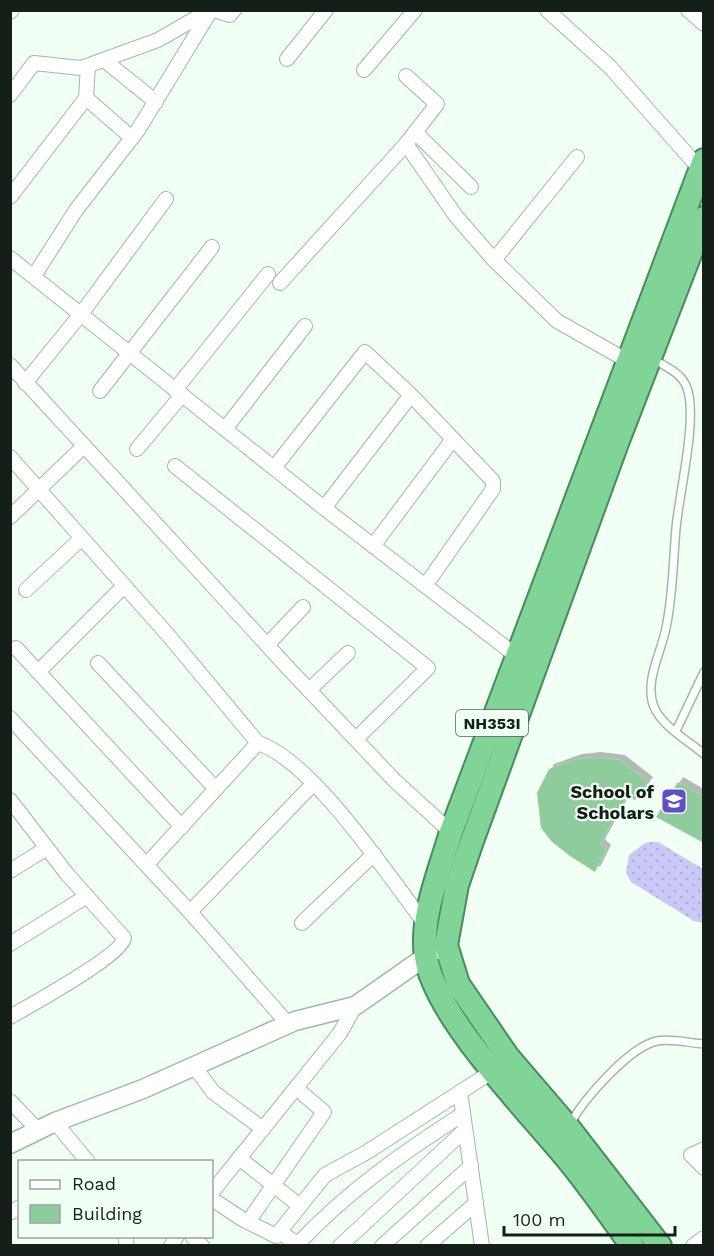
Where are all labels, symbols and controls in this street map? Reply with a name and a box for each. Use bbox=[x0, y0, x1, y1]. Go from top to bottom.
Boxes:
road number: NH353I bbox=[456, 710, 528, 736]
place label: School of Scholars bbox=[570, 781, 655, 823]
school or university icon: School of Scholars bbox=[659, 786, 689, 816]
legend bbox=[18, 1160, 213, 1238]
text: Road bbox=[72, 1173, 116, 1194]
scale bar bbox=[504, 1199, 675, 1237]
text: Building bbox=[72, 1203, 142, 1224]
text: 100 m bbox=[513, 1209, 566, 1230]

